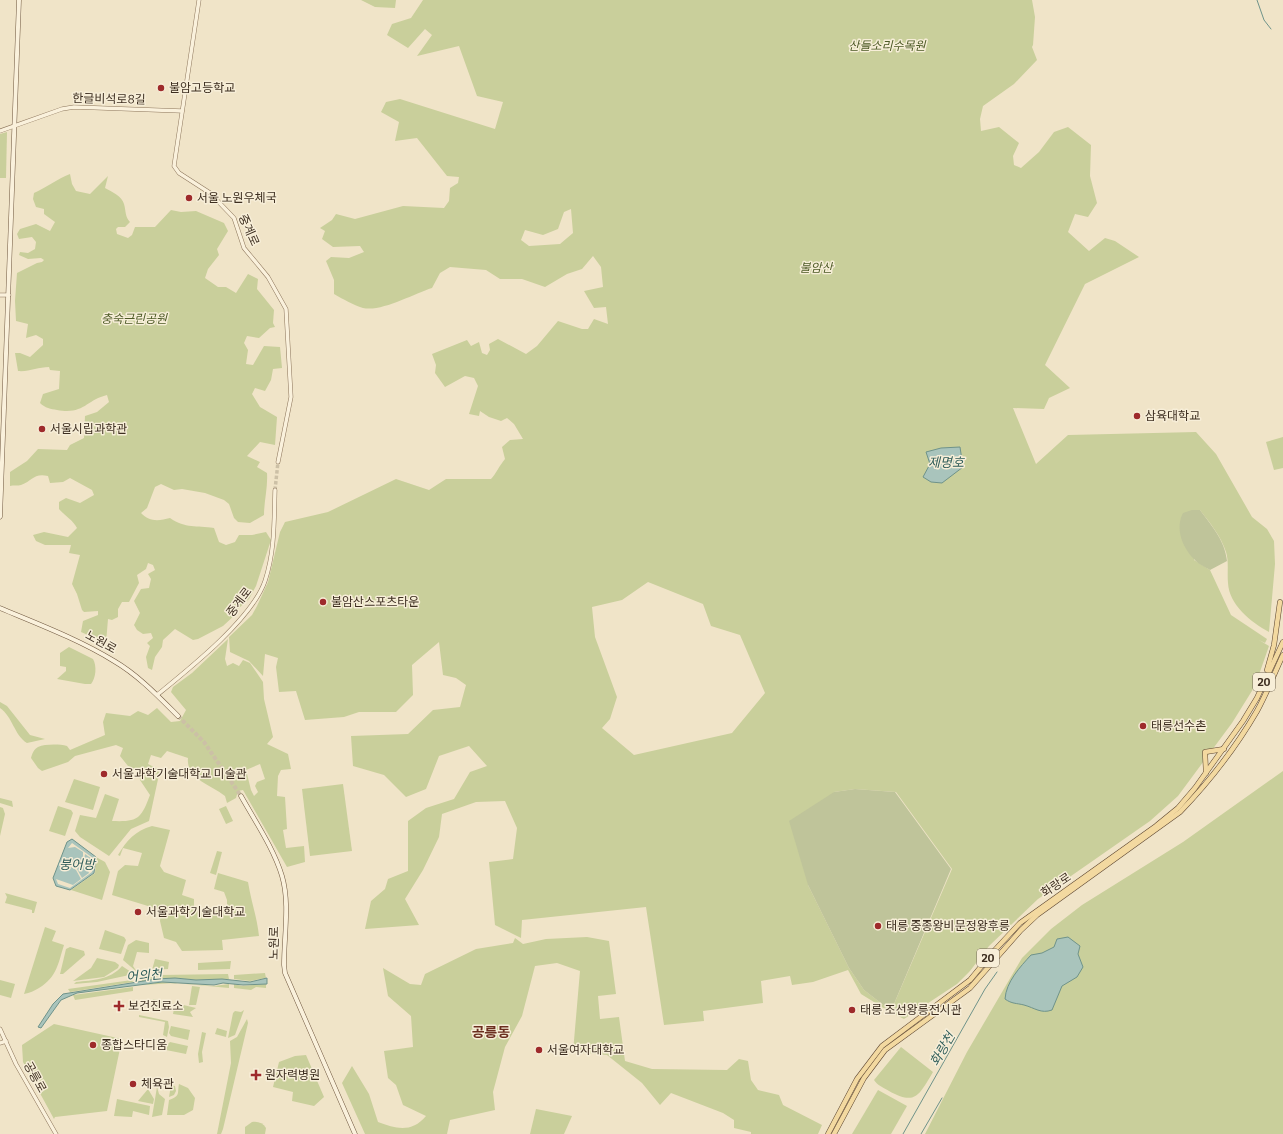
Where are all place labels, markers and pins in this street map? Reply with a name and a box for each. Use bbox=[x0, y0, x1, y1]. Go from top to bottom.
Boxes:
place label: 불암고등학교 bbox=[169, 81, 235, 95]
marker: 불암고등학교 bbox=[156, 83, 166, 93]
place label: 서울 노원우체국 bbox=[197, 191, 277, 205]
marker: 서울 노원우체국 bbox=[184, 193, 194, 203]
place label: 삼육대학교 bbox=[1145, 409, 1200, 423]
marker: 삼육대학교 bbox=[1132, 411, 1142, 421]
place label: 서울시립과학관 bbox=[50, 422, 127, 436]
marker: 서울시립과학관 bbox=[37, 424, 47, 434]
place label: 불암산스포츠타운 bbox=[331, 595, 419, 609]
marker: 불암산스포츠타운 bbox=[318, 597, 328, 607]
place label: 태릉선수촌 bbox=[1151, 719, 1206, 733]
marker: 태릉선수촌 bbox=[1138, 721, 1148, 731]
place label: 서울과학기술대학교 미술관 bbox=[112, 767, 247, 781]
marker: 서울과학기술대학교 미술관 bbox=[99, 769, 109, 779]
place label: 서울과학기술대학교 bbox=[146, 905, 245, 919]
marker: 서울과학기술대학교 bbox=[133, 907, 143, 917]
place label: 태릉 중종왕비문정왕후릉 bbox=[886, 919, 1010, 933]
marker: 태릉 중종왕비문정왕후릉 bbox=[873, 921, 883, 931]
place label: 보건진료소 bbox=[128, 999, 183, 1013]
marker: 보건진료소 bbox=[113, 1000, 125, 1012]
place label: 태릉 조선왕릉전시관 bbox=[860, 1003, 962, 1017]
marker: 태릉 조선왕릉전시관 bbox=[847, 1005, 857, 1015]
place label: 종합스타디움 bbox=[101, 1038, 167, 1052]
marker: 종합스타디움 bbox=[88, 1040, 98, 1050]
place label: 서울여자대학교 bbox=[547, 1043, 624, 1057]
marker: 서울여자대학교 bbox=[534, 1045, 544, 1055]
place label: 원자력병원 bbox=[265, 1068, 320, 1082]
marker: 원자력병원 bbox=[250, 1069, 262, 1081]
place label: 체육관 bbox=[141, 1077, 174, 1091]
marker: 체육관 bbox=[128, 1079, 138, 1089]

